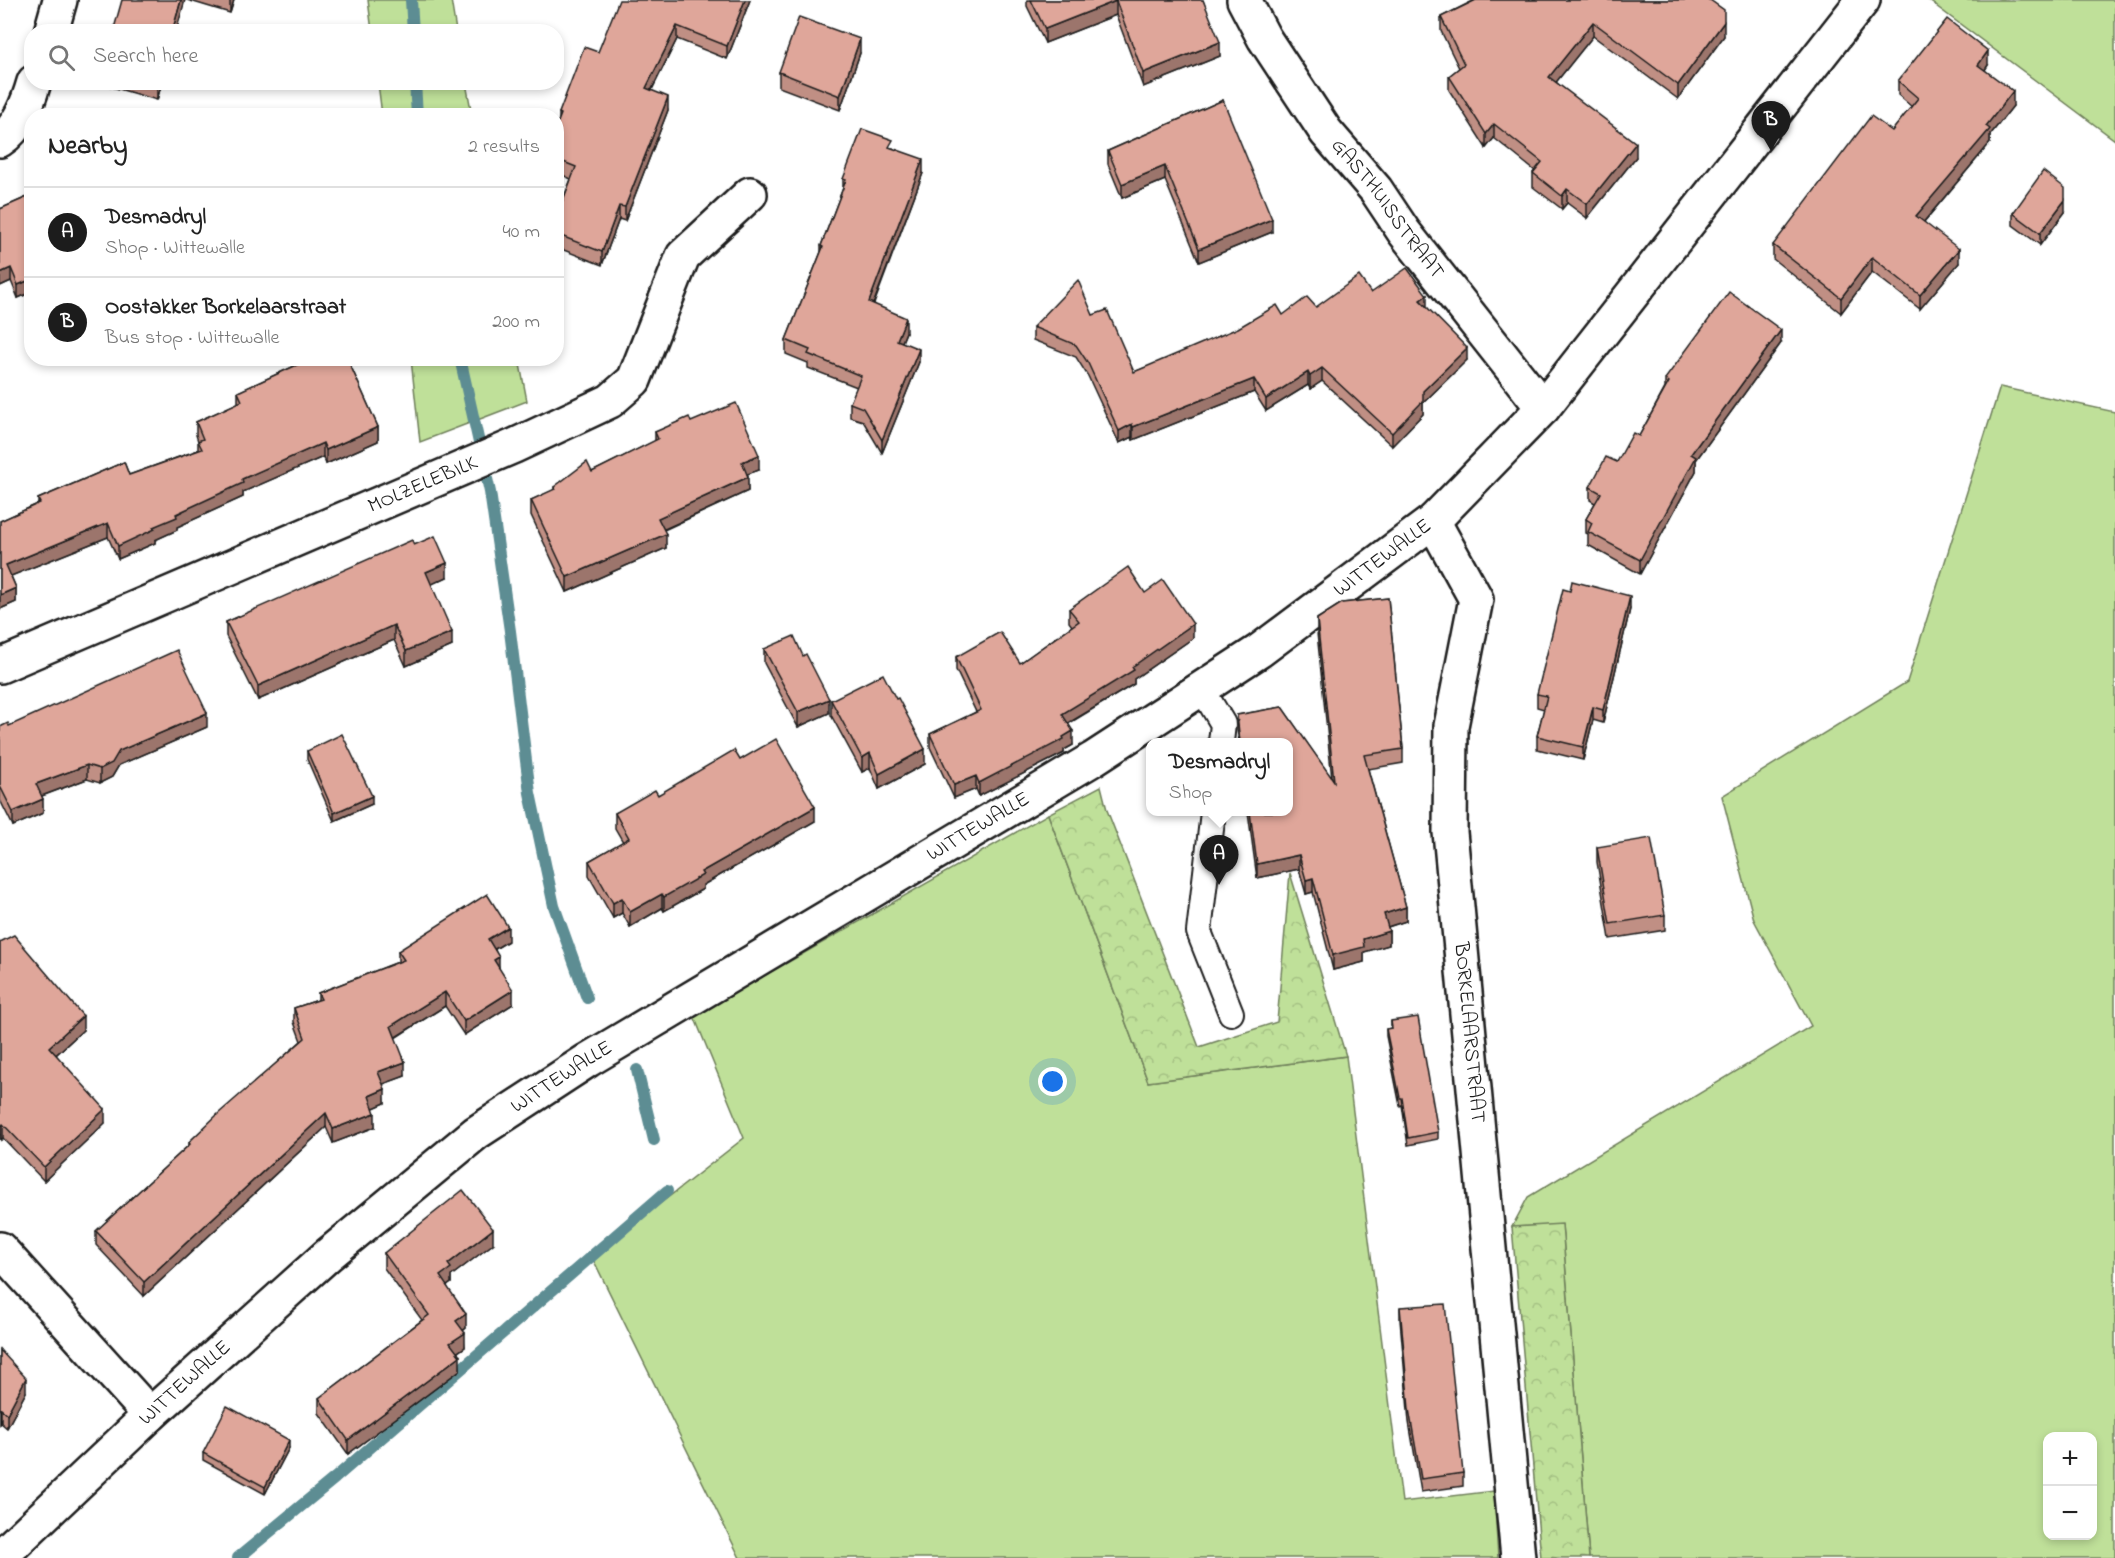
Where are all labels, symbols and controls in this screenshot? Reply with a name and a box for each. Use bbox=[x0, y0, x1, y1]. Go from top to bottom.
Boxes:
search box bbox=[24, 24, 564, 90]
icon: search bbox=[45, 41, 78, 74]
text: Search here bbox=[93, 41, 198, 73]
pin: B bbox=[1752, 102, 1790, 151]
text: Nearby bbox=[48, 128, 127, 166]
street label: GASTHUISSTRAAT bbox=[1323, 132, 1451, 286]
text: 2 results bbox=[468, 133, 540, 162]
text: Desmadryl bbox=[105, 202, 206, 234]
text: A bbox=[61, 218, 74, 247]
text: 40 m bbox=[503, 218, 540, 247]
text: Shop · Wittewalle bbox=[105, 234, 245, 263]
text: Oostakker Borkelaarstraat bbox=[105, 292, 346, 324]
text: B bbox=[61, 308, 74, 337]
text: 200 m bbox=[492, 308, 540, 337]
text: Bus stop · Wittewalle bbox=[105, 324, 280, 353]
street label: MOLZELEBILK bbox=[363, 448, 483, 522]
street label: WITTEWALLE bbox=[1328, 512, 1438, 605]
popup bbox=[1146, 738, 1293, 816]
text: Desmadryl bbox=[1169, 747, 1270, 779]
text: Shop bbox=[1169, 779, 1212, 808]
street label: WITTEWALLE bbox=[921, 785, 1036, 870]
pin: A bbox=[1200, 836, 1238, 885]
street label: BORKELAARSTRAAT bbox=[1445, 940, 1492, 1124]
street label: WITTEWALLE bbox=[505, 1034, 618, 1121]
your location bbox=[1038, 1067, 1067, 1096]
street label: WITTEWALLE bbox=[132, 1333, 238, 1433]
map controls bbox=[2043, 1432, 2097, 1540]
button: + bbox=[2043, 1432, 2097, 1486]
button: − bbox=[2043, 1486, 2097, 1540]

